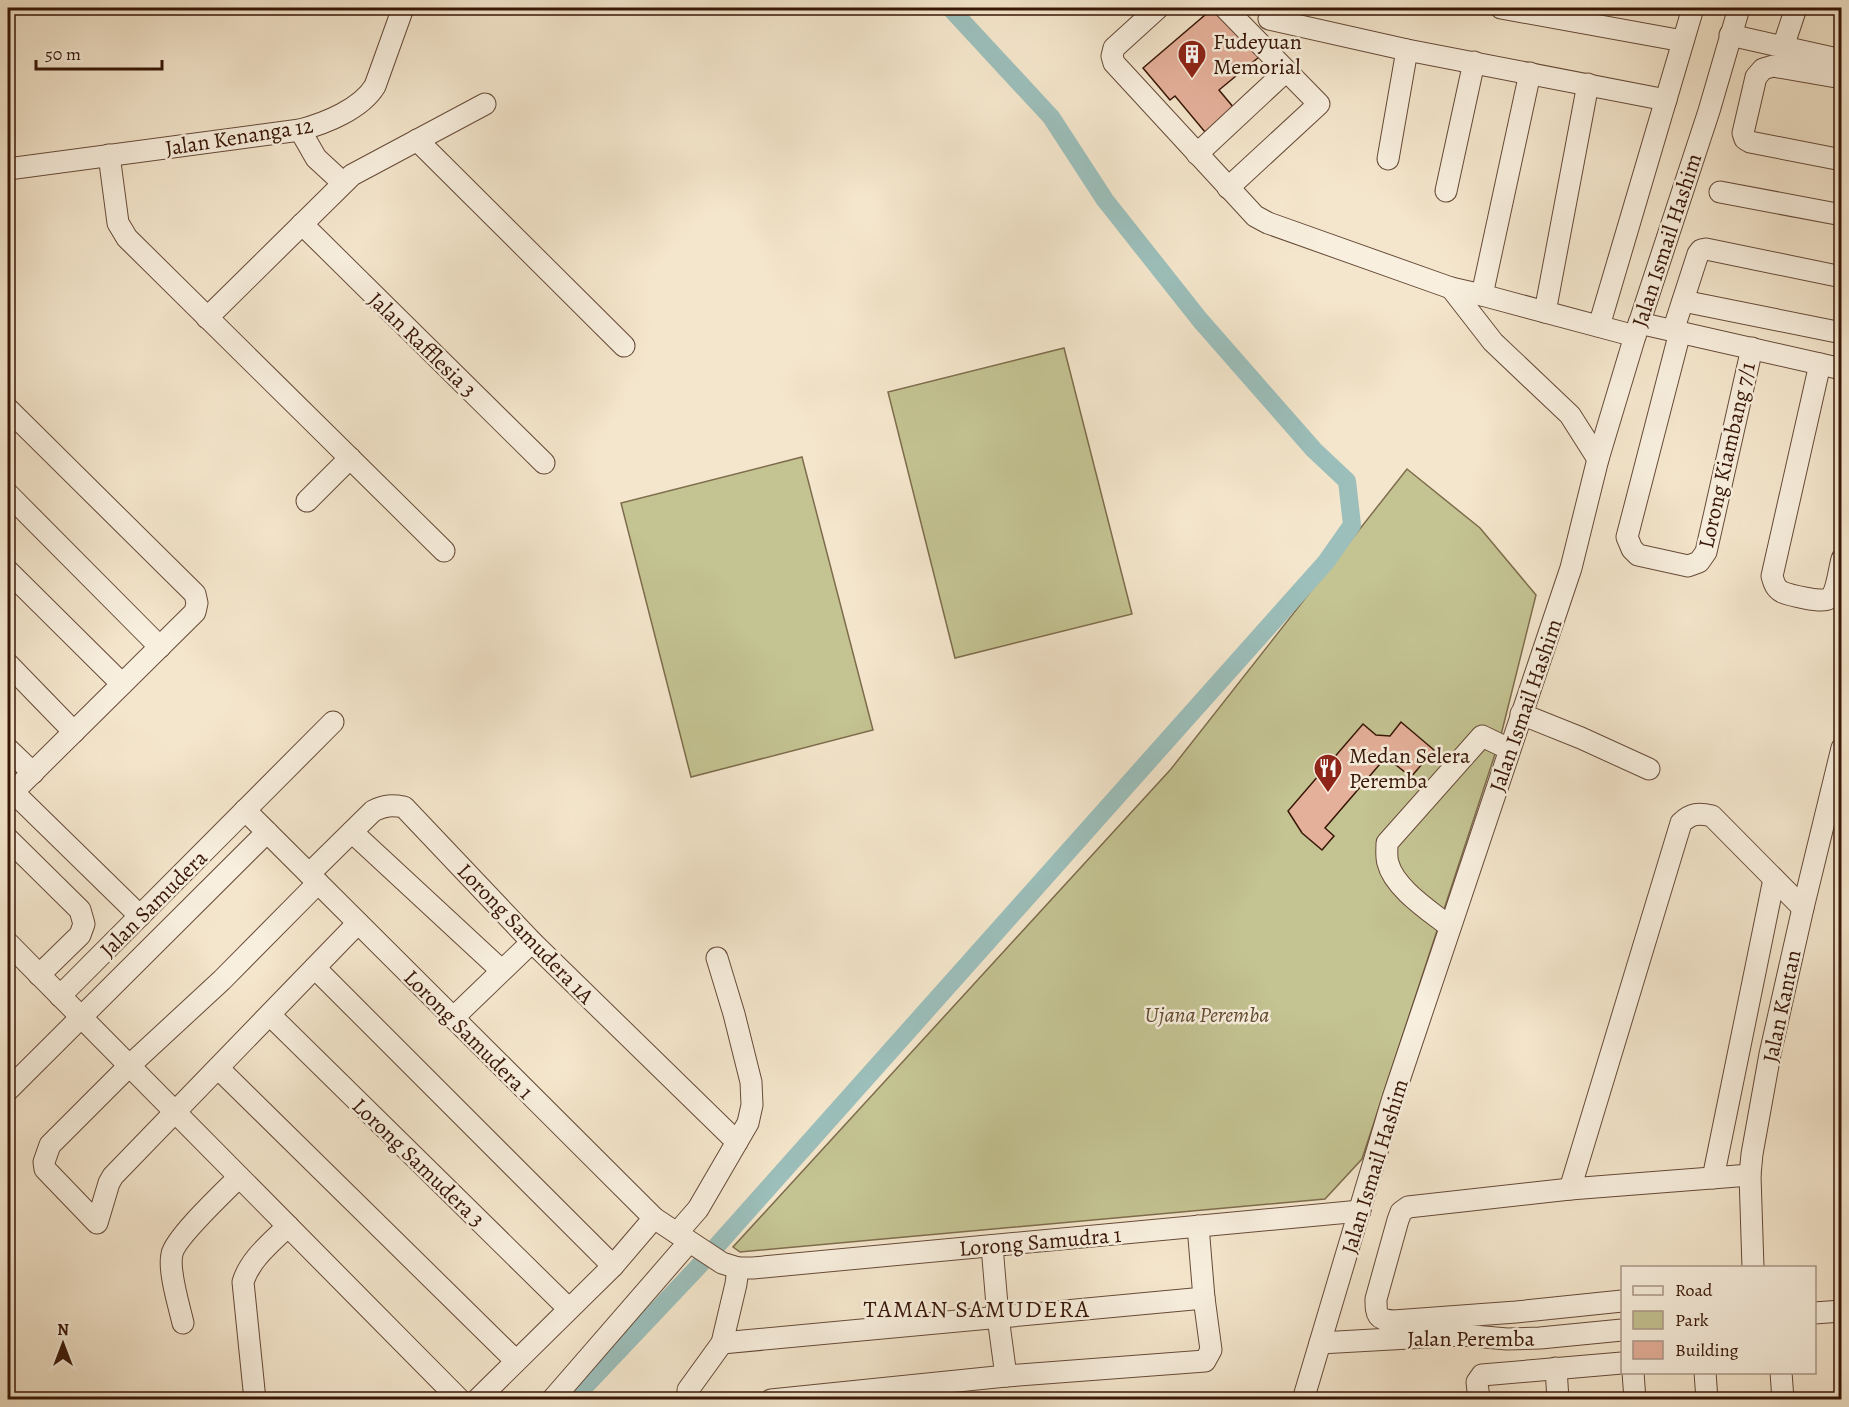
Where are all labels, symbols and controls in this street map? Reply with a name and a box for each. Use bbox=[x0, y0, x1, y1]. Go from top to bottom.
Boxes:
place label: Fudeyuan Memorial bbox=[1213, 27, 1302, 82]
scale bar bbox=[36, 33, 162, 71]
building icon: Fudeyuan Memorial bbox=[1176, 38, 1208, 80]
text: 50 m bbox=[45, 42, 81, 66]
street label: Jalan Kenanga 12 bbox=[163, 110, 315, 163]
street label: Jalan Ismail Hashim bbox=[1625, 150, 1709, 331]
street label: Jalan Rafflesia 3 bbox=[362, 285, 483, 404]
street label: Lorong Kiambang 7/1 bbox=[1691, 359, 1763, 551]
street label: Jalan Ismail Hashim bbox=[1482, 615, 1570, 796]
place label: Medan Selera Peremba bbox=[1349, 741, 1471, 796]
restaurant icon: Medan Selera Peremba bbox=[1312, 752, 1344, 794]
street label: Jalan Samudera bbox=[93, 843, 215, 964]
street label: Lorong Samudera 1A bbox=[450, 857, 601, 1012]
street label: Jalan Kantan bbox=[1755, 947, 1809, 1065]
street label: Lorong Samudera 1 bbox=[397, 963, 540, 1106]
park label: Ujana Peremba bbox=[1145, 1000, 1269, 1030]
street label: Jalan Ismail Hashim bbox=[1334, 1075, 1416, 1257]
street label: Lorong Samudera 3 bbox=[345, 1091, 491, 1234]
street label: Lorong Samudra 1 bbox=[958, 1220, 1122, 1264]
legend bbox=[1621, 1266, 1816, 1374]
text: Road bbox=[1675, 1278, 1713, 1302]
district label: TAMAN SAMUDERA bbox=[863, 1293, 1091, 1325]
text: Park bbox=[1675, 1308, 1709, 1332]
north arrow bbox=[33, 1314, 93, 1374]
text: N bbox=[57, 1319, 69, 1341]
street label: Jalan Peremba bbox=[1407, 1324, 1536, 1354]
text: Building bbox=[1675, 1338, 1739, 1362]

